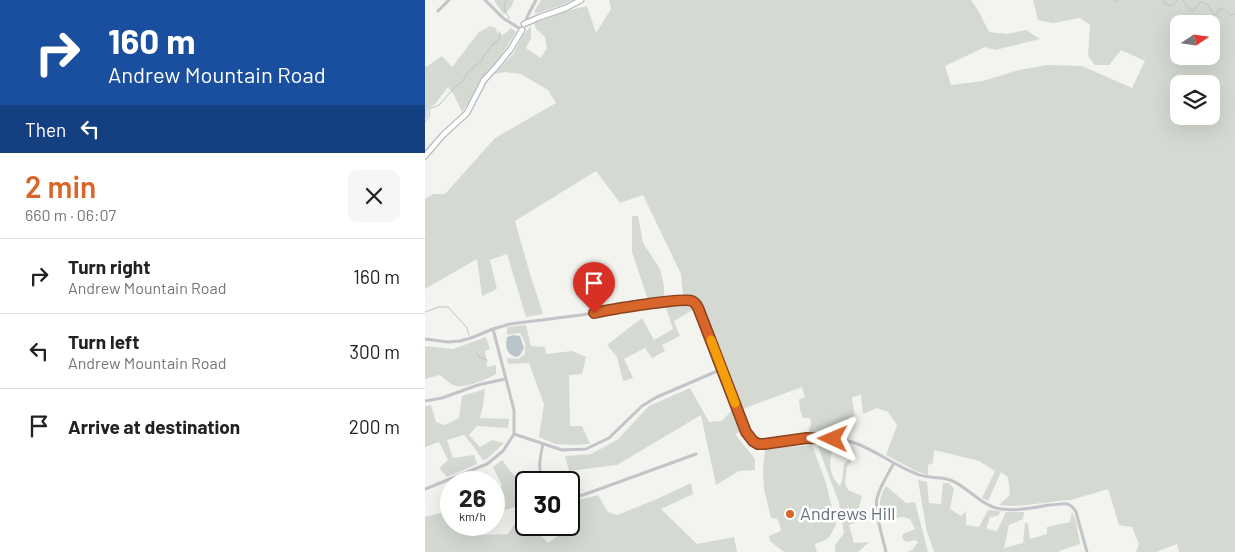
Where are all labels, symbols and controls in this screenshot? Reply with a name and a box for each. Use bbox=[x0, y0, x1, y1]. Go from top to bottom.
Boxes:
north arrow bbox=[1170, 15, 1220, 65]
map controls bbox=[1170, 15, 1220, 125]
text: 160 m bbox=[108, 19, 195, 61]
icon: right bbox=[25, 20, 90, 85]
text: Andrew Mountain Road bbox=[108, 61, 326, 87]
button: layers bbox=[1170, 75, 1220, 125]
icon: left bbox=[76, 115, 104, 143]
text: Then bbox=[25, 118, 66, 141]
text: 2 min bbox=[25, 168, 96, 204]
button: close bbox=[348, 170, 400, 222]
text: 660 m · 06:07 bbox=[25, 205, 116, 224]
text: Turn right bbox=[68, 255, 150, 278]
icon: right bbox=[25, 262, 53, 290]
pin bbox=[573, 262, 615, 313]
text: 160 m bbox=[353, 265, 400, 288]
icon: arrive bbox=[580, 269, 608, 297]
text: Andrew Mountain Road bbox=[68, 278, 226, 297]
text: Turn left bbox=[68, 330, 139, 353]
icon: left bbox=[25, 337, 53, 365]
text: 300 m bbox=[349, 340, 400, 363]
text: Andrew Mountain Road bbox=[68, 353, 226, 372]
icon: arrive bbox=[25, 412, 53, 440]
position arrow bbox=[806, 412, 858, 464]
text: Arrive at destination bbox=[68, 415, 240, 438]
text: 200 m bbox=[349, 415, 400, 438]
speed limit sign: 30 bbox=[515, 471, 580, 536]
text: 26 bbox=[459, 482, 486, 512]
place label: Andrews Hill bbox=[800, 502, 895, 524]
marker: Andrews Hill bbox=[784, 508, 796, 520]
text: km/h bbox=[459, 509, 486, 523]

